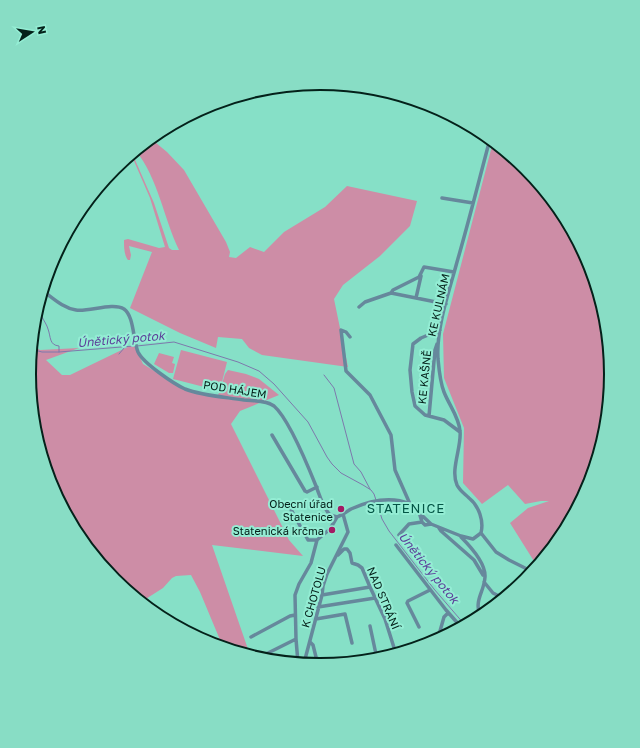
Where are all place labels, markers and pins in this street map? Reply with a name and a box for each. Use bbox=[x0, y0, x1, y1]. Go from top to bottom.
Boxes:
place label: Obecní úřad Statenice bbox=[269, 497, 333, 523]
marker: Obecní úřad Statenice bbox=[336, 504, 346, 514]
place label: Statenická krčma bbox=[233, 524, 324, 537]
marker: Statenická krčma bbox=[327, 525, 337, 535]

